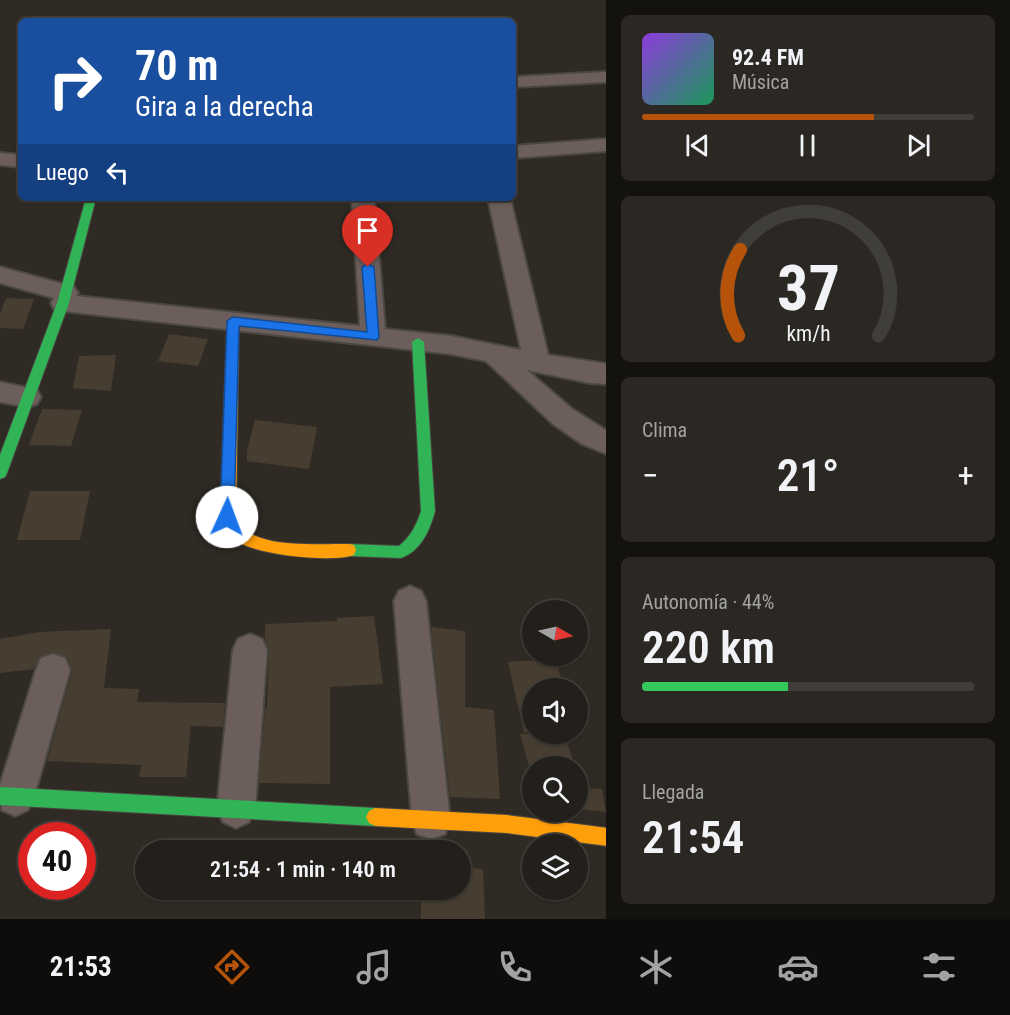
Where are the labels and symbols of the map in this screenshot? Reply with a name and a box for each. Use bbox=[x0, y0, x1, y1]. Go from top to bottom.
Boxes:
pin bbox=[342, 205, 393, 267]
position arrow bbox=[195, 485, 259, 549]
north arrow bbox=[522, 600, 588, 666]
speed limit sign: 40 bbox=[18, 822, 96, 900]

